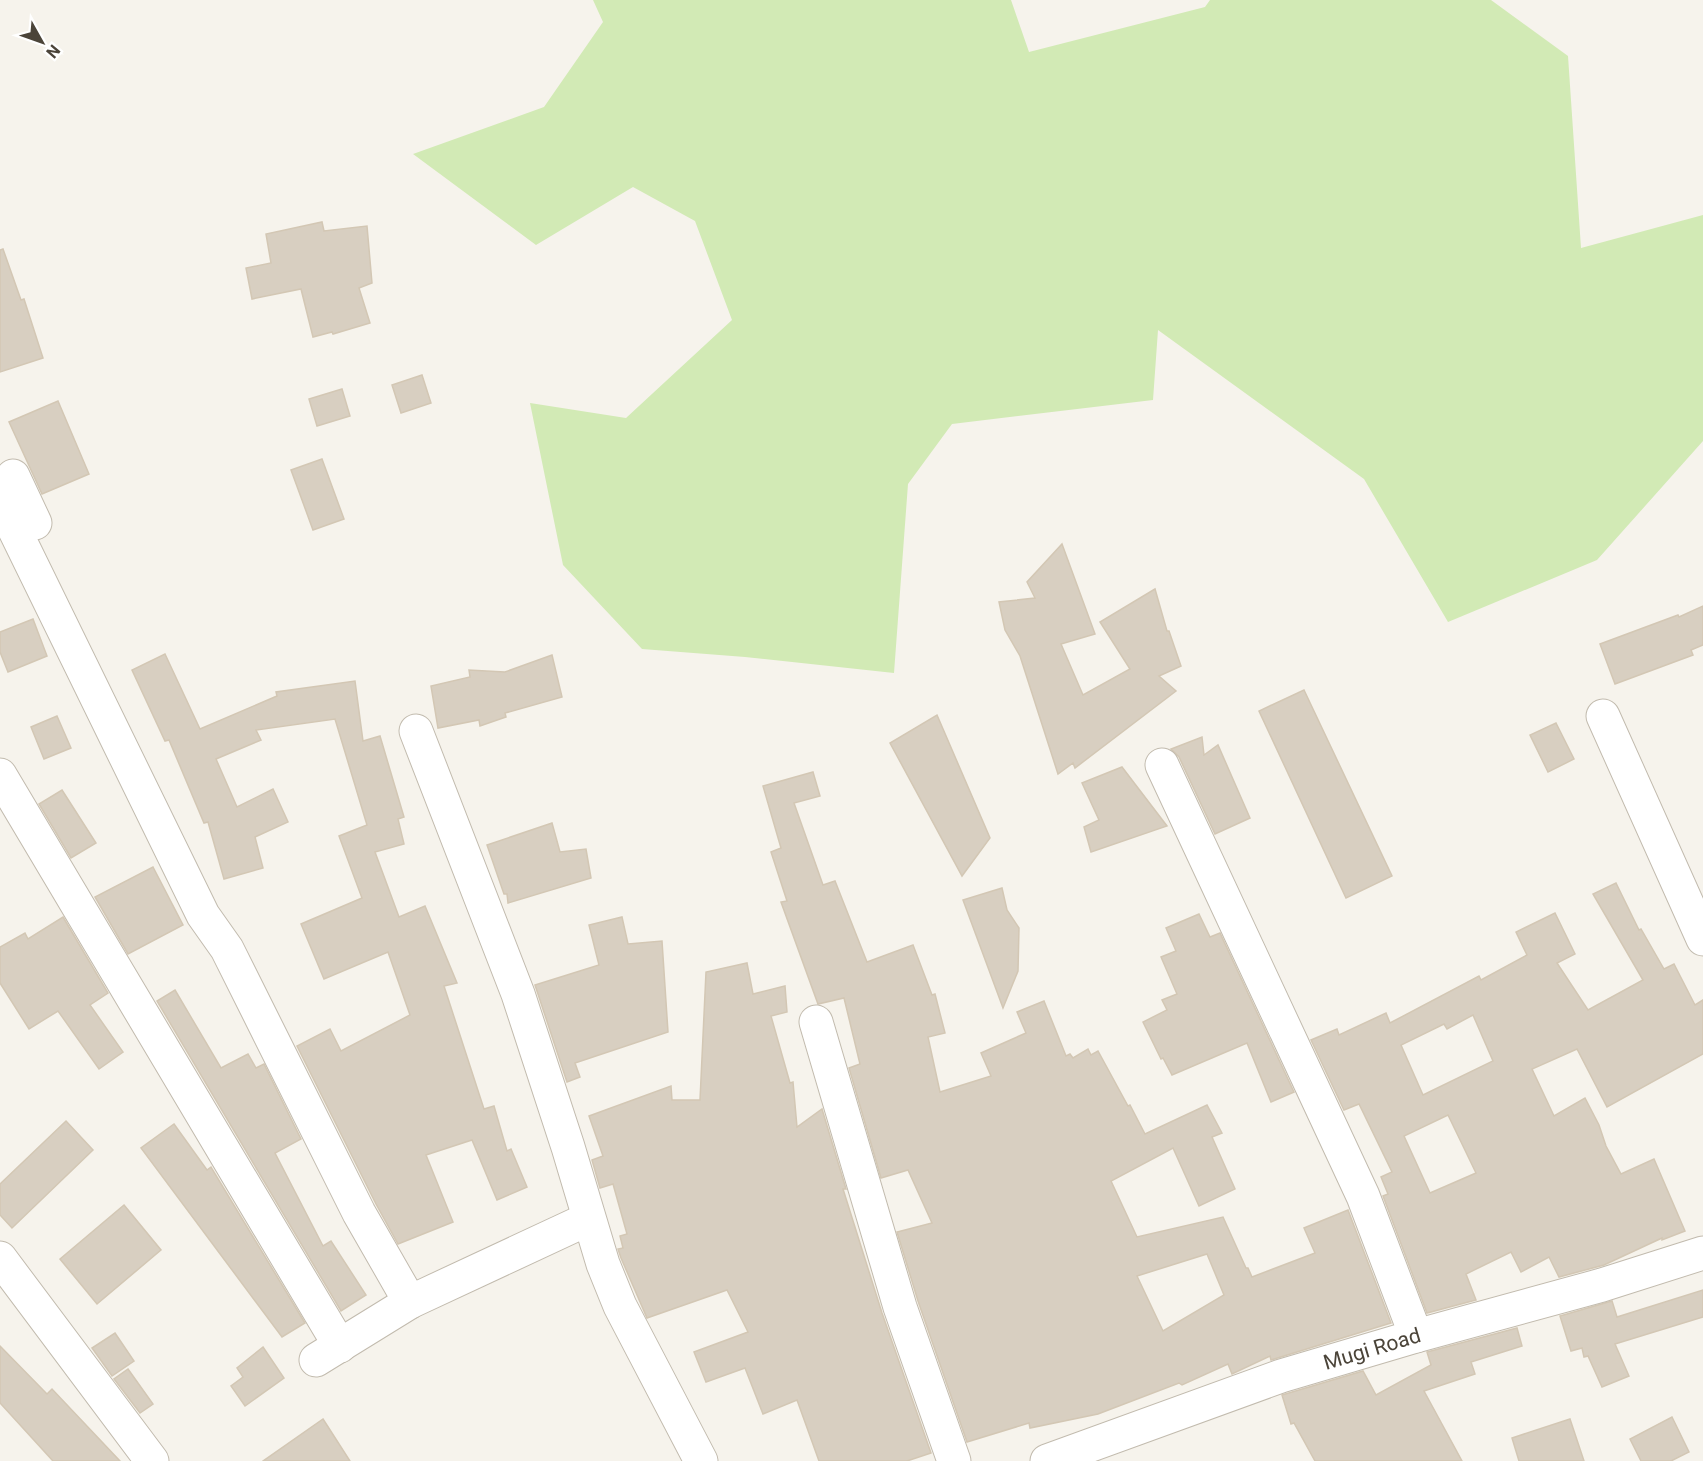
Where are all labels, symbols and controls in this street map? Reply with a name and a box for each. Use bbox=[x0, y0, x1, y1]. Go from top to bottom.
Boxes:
north arrow bbox=[12, 12, 72, 72]
text: N bbox=[42, 41, 64, 62]
street label: Mugi Road bbox=[1321, 1323, 1424, 1375]

